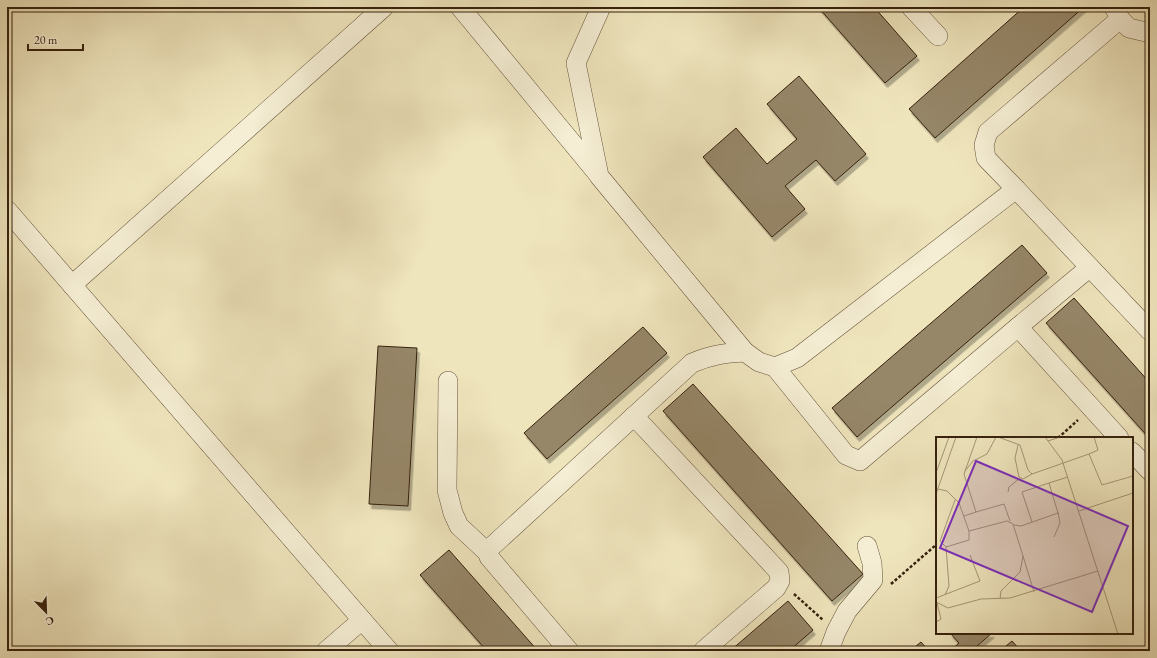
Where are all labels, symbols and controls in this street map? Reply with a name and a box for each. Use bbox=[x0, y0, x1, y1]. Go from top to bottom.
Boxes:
scale bar bbox=[28, 26, 83, 52]
text: 20 m bbox=[34, 32, 58, 48]
inset map bbox=[936, 437, 1133, 634]
north arrow bbox=[26, 592, 66, 632]
text: С bbox=[43, 613, 56, 629]

